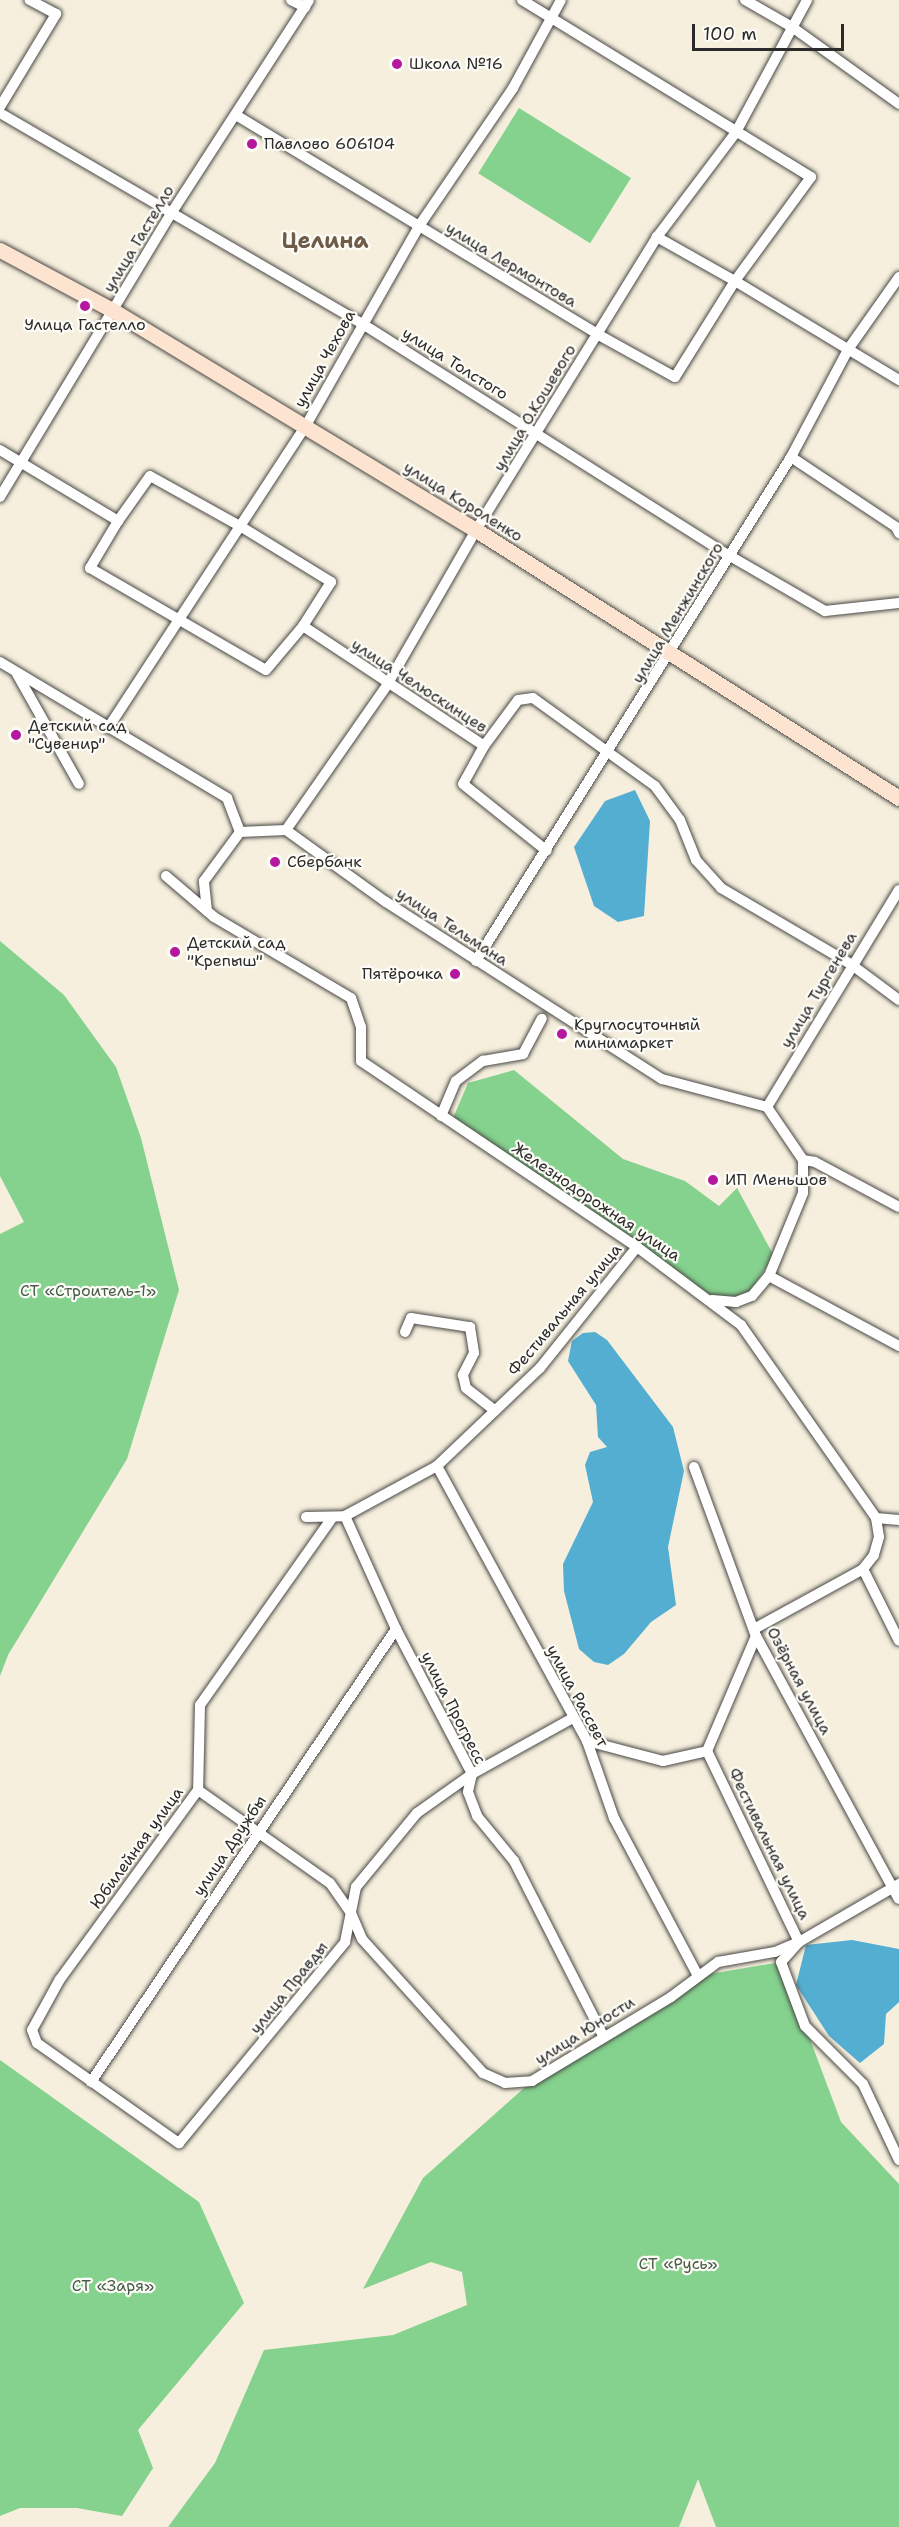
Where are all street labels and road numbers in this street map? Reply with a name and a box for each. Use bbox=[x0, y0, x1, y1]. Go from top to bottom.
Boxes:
street label: улица Гастелло bbox=[99, 182, 179, 296]
street label: улица Лермонтова bbox=[442, 218, 580, 312]
street label: улица Чехова bbox=[290, 307, 360, 411]
street label: улица Толстого bbox=[399, 324, 511, 404]
street label: улица О.Кошевого bbox=[490, 341, 580, 475]
street label: улица Короленко bbox=[400, 458, 526, 546]
street label: улица Менжинского bbox=[628, 539, 728, 687]
street label: улица Челюскинцев bbox=[348, 635, 490, 737]
street label: улица Тельмана bbox=[393, 884, 511, 970]
street label: улица Тургенева bbox=[777, 928, 861, 1052]
street label: Железнодорожная улица bbox=[508, 1138, 684, 1266]
street label: Фестивальная улица bbox=[504, 1240, 626, 1380]
street label: Озёрная улица bbox=[763, 1624, 835, 1738]
street label: улица Рассвет bbox=[542, 1642, 612, 1750]
street label: улица Прогресс bbox=[416, 1649, 490, 1767]
street label: Фестивальная улица bbox=[724, 1765, 814, 1923]
street label: Юбилейная улица bbox=[87, 1784, 187, 1912]
street label: улица Дружбы bbox=[189, 1792, 271, 1900]
street label: улица Правды bbox=[246, 1938, 332, 2038]
street label: улица Юности bbox=[532, 1993, 638, 2069]

